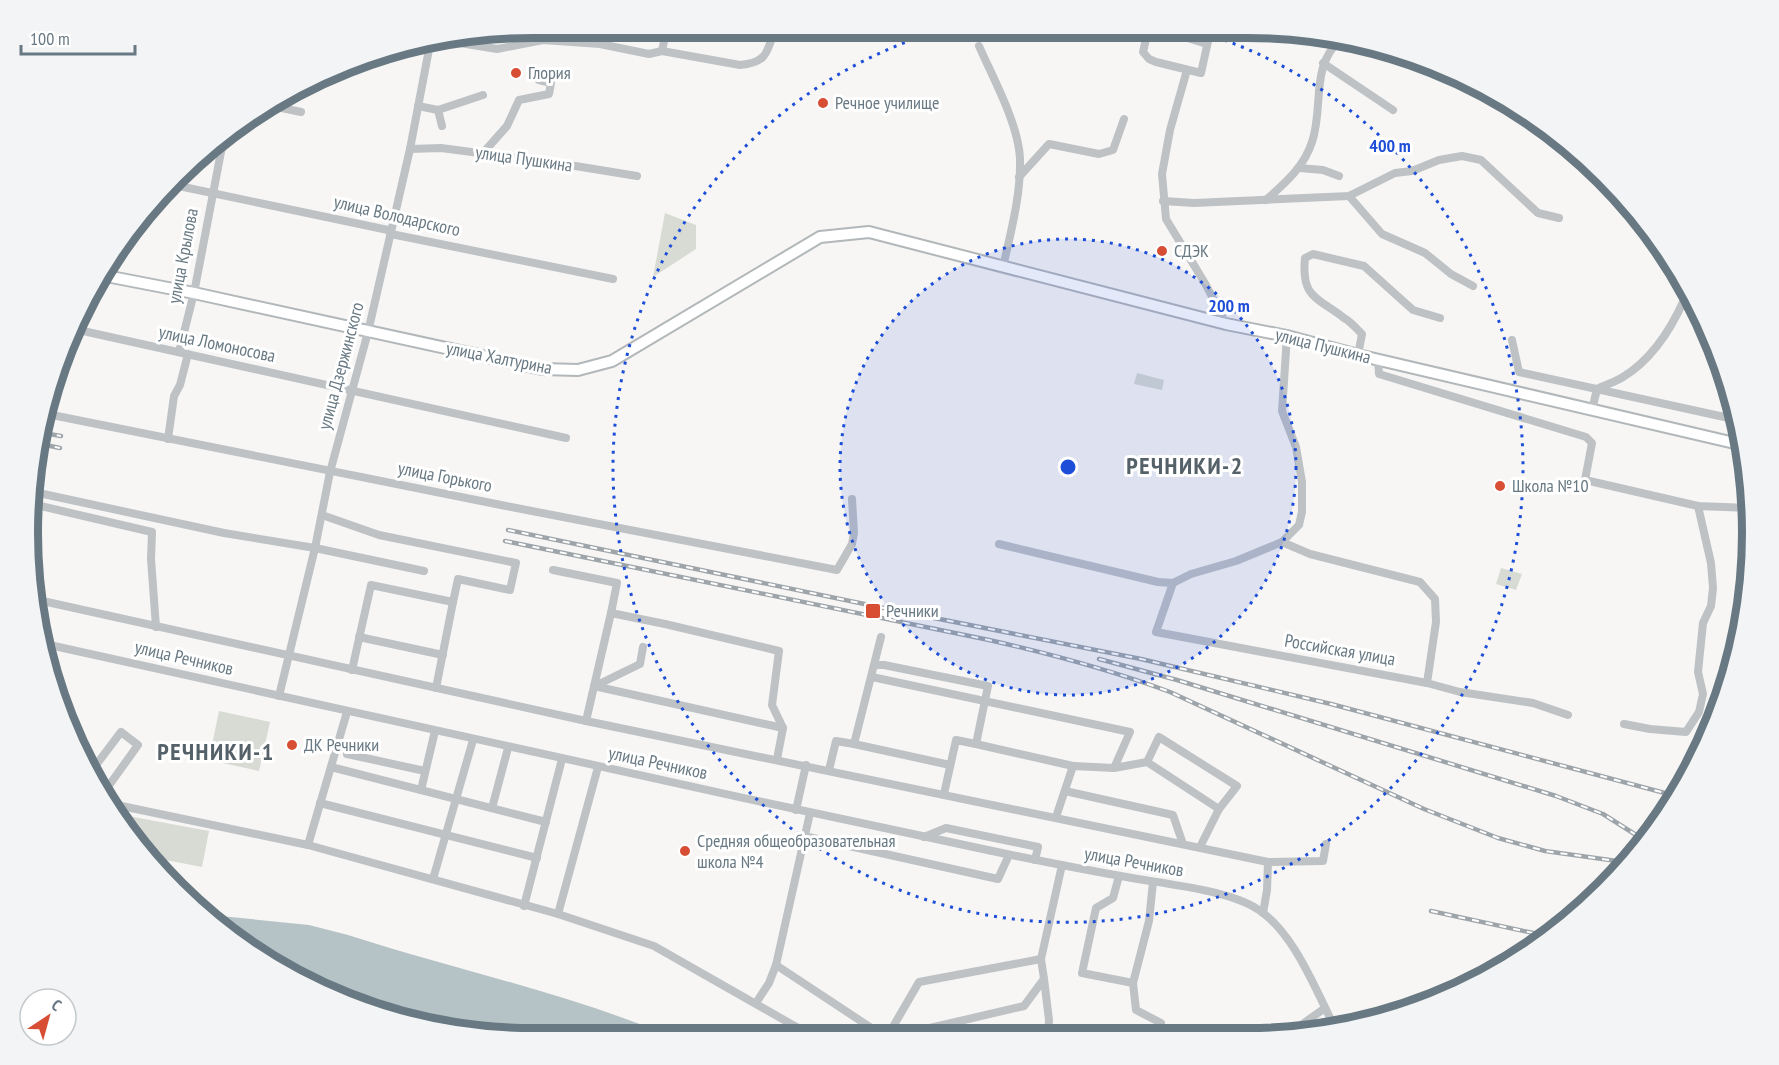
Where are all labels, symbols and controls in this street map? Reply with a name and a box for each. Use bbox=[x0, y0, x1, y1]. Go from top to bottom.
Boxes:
scale bar bbox=[21, 18, 135, 56]
text: 100 m bbox=[30, 27, 70, 50]
place label: Глория bbox=[528, 61, 571, 84]
marker: Глория bbox=[509, 66, 523, 80]
place label: Речное училище bbox=[835, 91, 939, 114]
marker: Речное училище bbox=[816, 96, 830, 110]
text: 400 m bbox=[1369, 134, 1411, 157]
street label: улица Пушкина bbox=[474, 140, 574, 177]
street label: улица Володарского bbox=[332, 190, 463, 241]
street label: улица Крылова bbox=[162, 206, 203, 306]
place label: СДЭК bbox=[1174, 239, 1209, 262]
marker: СДЭК bbox=[1155, 244, 1169, 258]
text: 200 m bbox=[1208, 294, 1250, 317]
street label: улица Дзержинского bbox=[312, 299, 369, 432]
street label: улица Ломоносова bbox=[157, 320, 278, 367]
street label: улица Пушкина bbox=[1273, 323, 1373, 368]
street label: улица Халтурина bbox=[444, 336, 554, 379]
district label: РЕЧНИКИ-2 bbox=[1126, 450, 1244, 481]
street label: улица Горького bbox=[396, 456, 494, 497]
centre of rings bbox=[1058, 457, 1078, 477]
place label: Школа №10 bbox=[1512, 474, 1589, 497]
marker: Школа №10 bbox=[1493, 479, 1507, 493]
place label: Речники bbox=[886, 599, 939, 622]
marker: Речники bbox=[864, 602, 882, 620]
street label: Российская улица bbox=[1283, 628, 1397, 671]
street label: улица Речников bbox=[133, 635, 236, 680]
place label: ДК Речники bbox=[304, 733, 379, 756]
district label: РЕЧНИКИ-1 bbox=[157, 736, 275, 767]
marker: ДК Речники bbox=[285, 738, 299, 752]
street label: улица Речников bbox=[607, 741, 710, 784]
place label: Средняя общеобразовательная школа №4 bbox=[697, 829, 895, 873]
street label: улица Речников bbox=[1083, 841, 1186, 882]
marker: Средняя общеобразовательная школа №4 bbox=[678, 844, 692, 858]
north arrow bbox=[18, 987, 78, 1047]
text: С bbox=[48, 995, 66, 1016]

